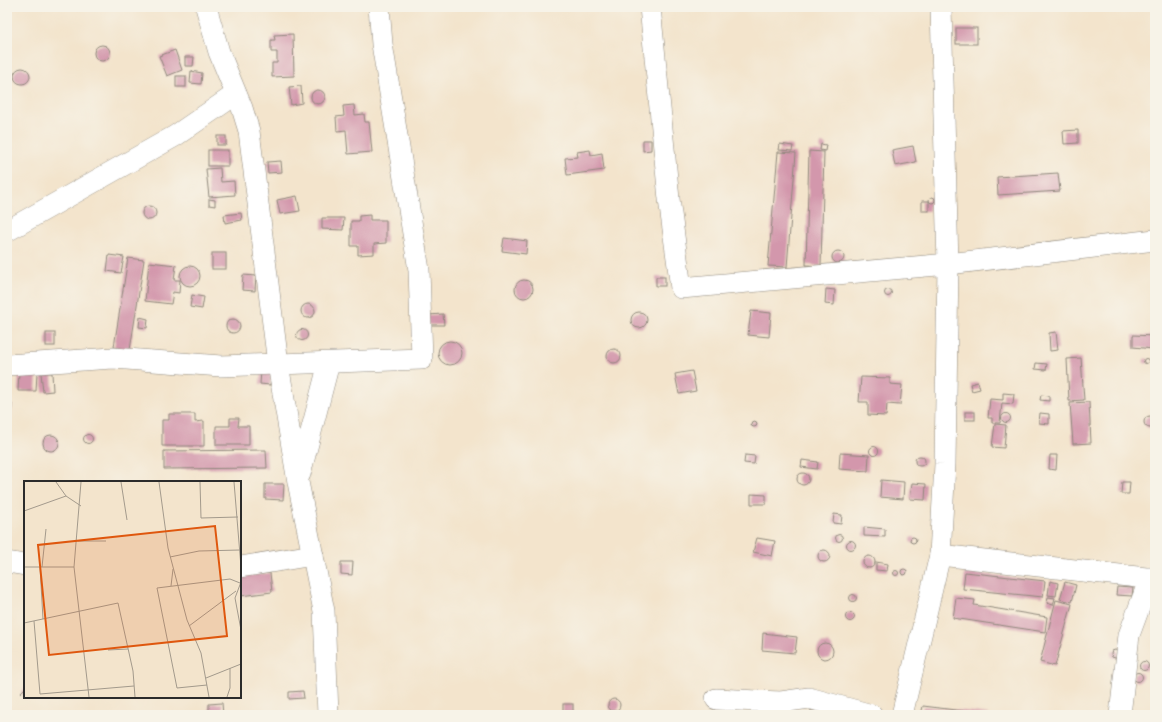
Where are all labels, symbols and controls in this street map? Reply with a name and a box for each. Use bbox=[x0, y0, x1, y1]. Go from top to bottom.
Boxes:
inset map bbox=[24, 481, 241, 698]

